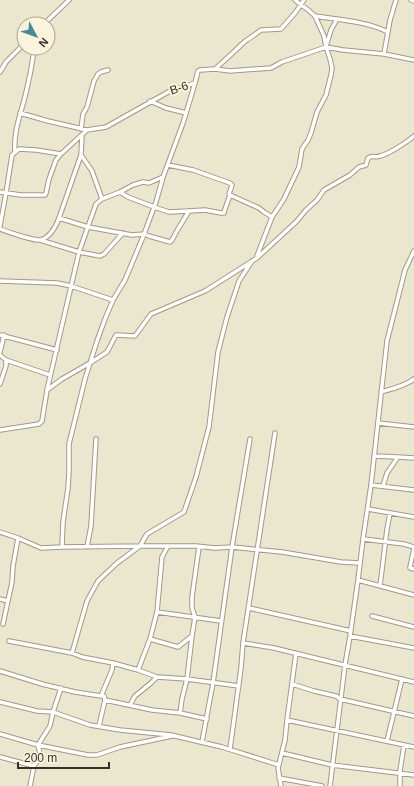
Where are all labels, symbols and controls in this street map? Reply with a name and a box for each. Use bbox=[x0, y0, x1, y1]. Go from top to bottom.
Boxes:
north arrow bbox=[16, 16, 56, 56]
text: N bbox=[36, 36, 51, 50]
street label: B-6 bbox=[168, 78, 190, 98]
scale bar bbox=[18, 744, 109, 770]
text: 200 m bbox=[24, 751, 57, 765]

